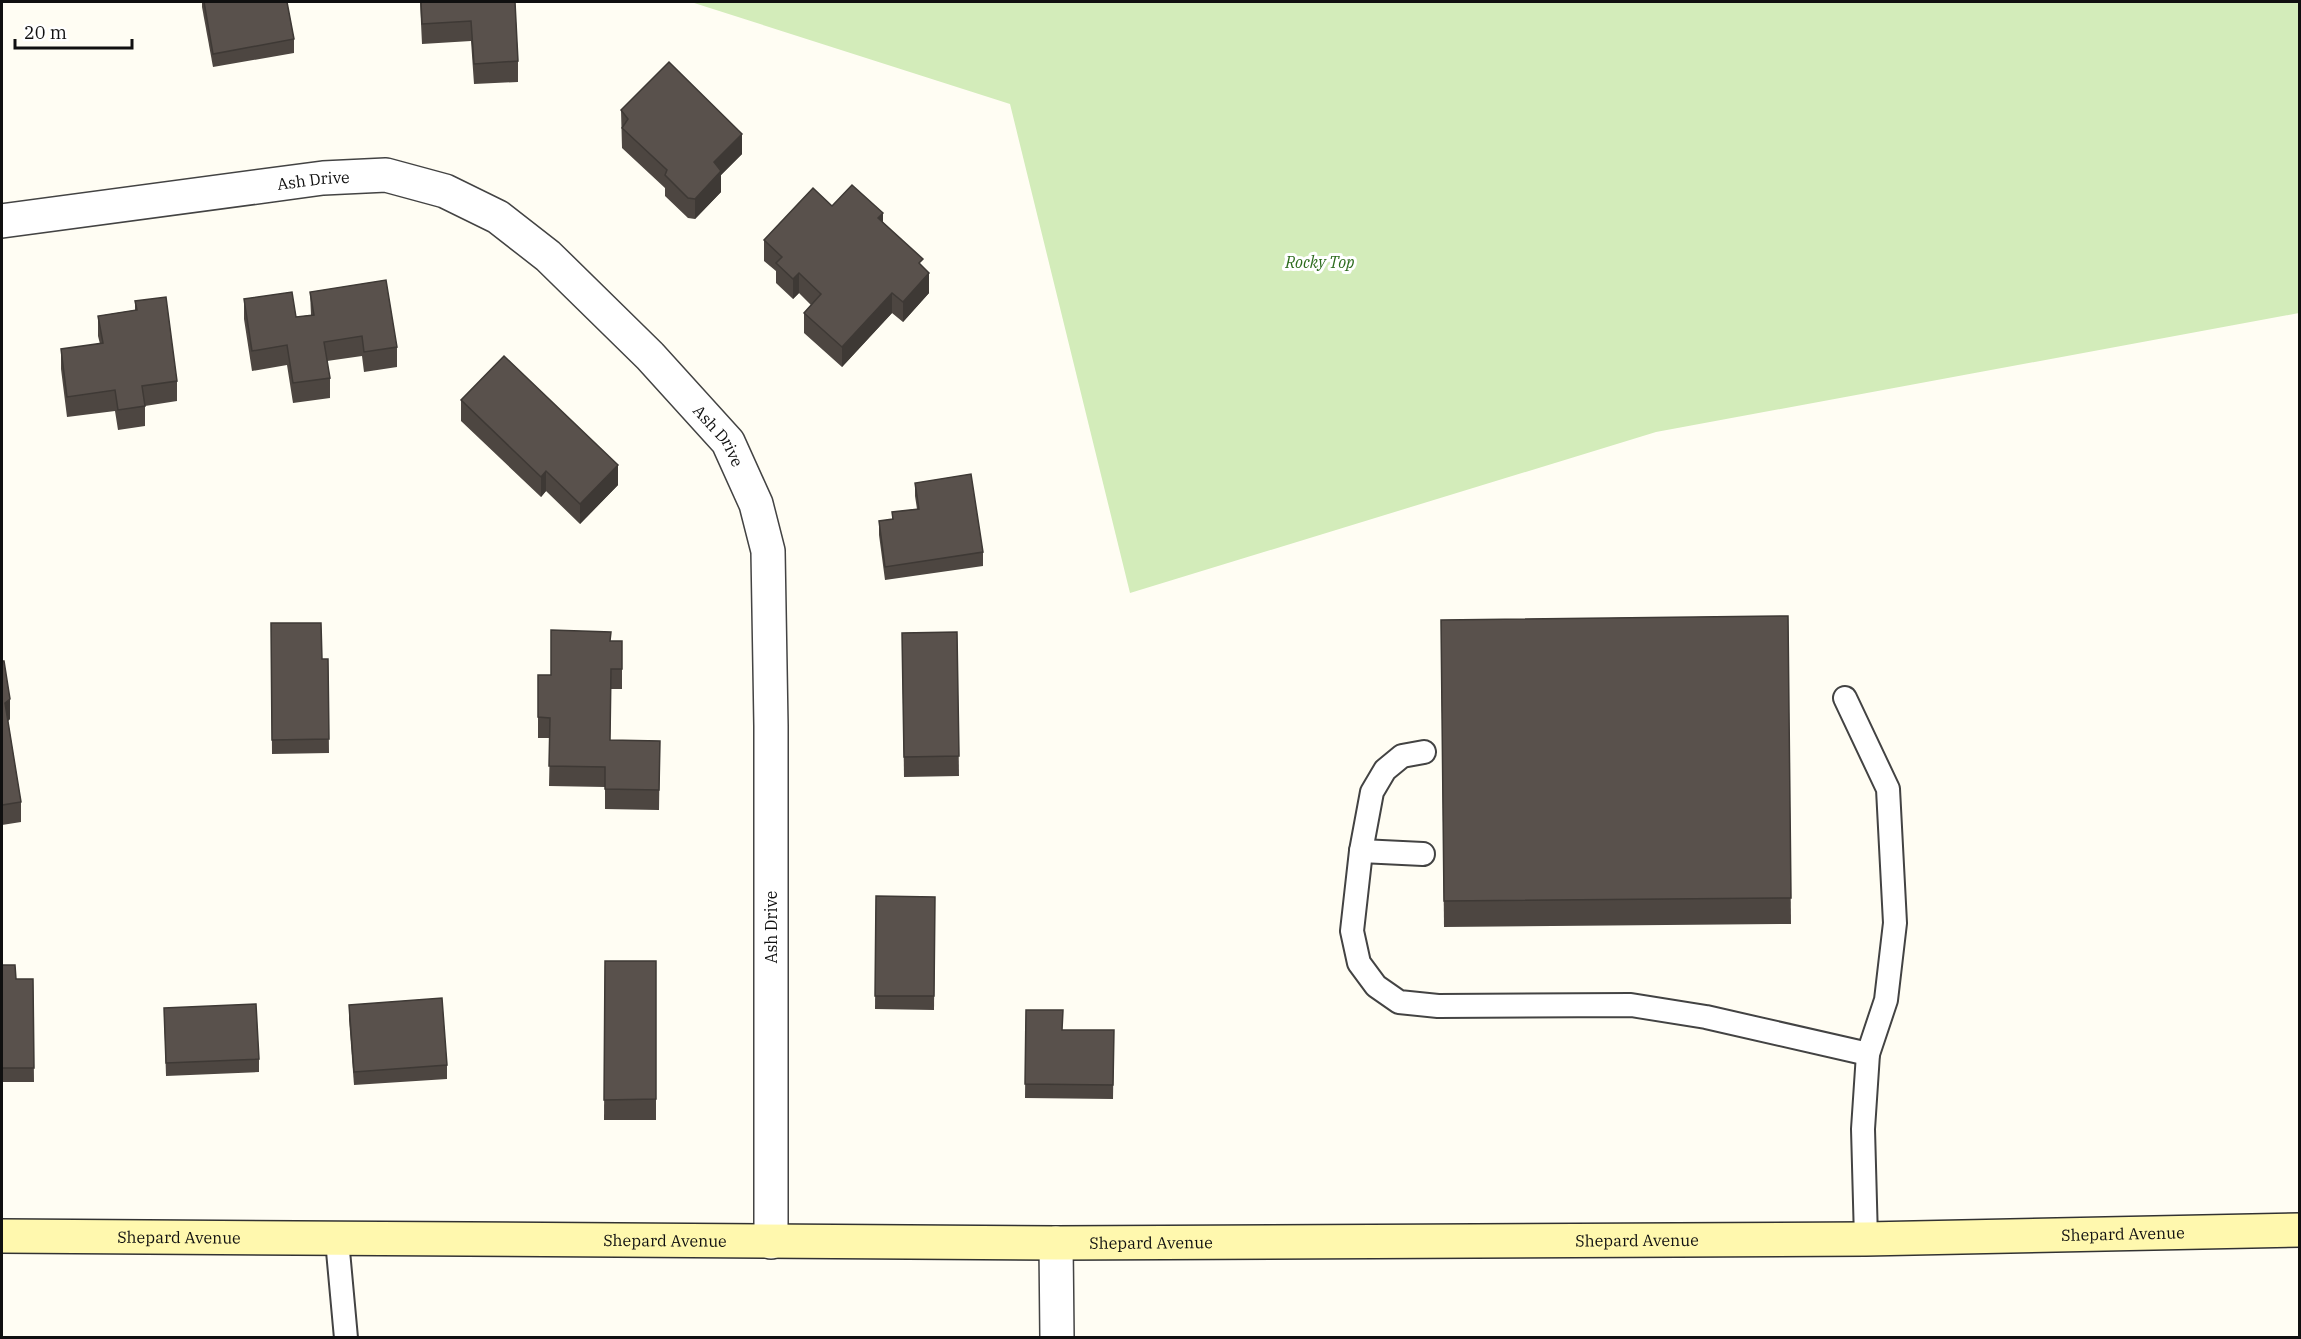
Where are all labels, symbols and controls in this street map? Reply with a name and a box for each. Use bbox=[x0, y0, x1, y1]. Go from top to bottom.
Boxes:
scale bar bbox=[15, 12, 132, 50]
text: 20 m bbox=[24, 21, 67, 44]
street label: Ash Drive bbox=[276, 167, 350, 194]
park label: Rocky Top bbox=[1284, 252, 1355, 272]
street label: Ash Drive bbox=[689, 401, 748, 470]
street label: Ash Drive bbox=[761, 891, 781, 963]
street label: Shepard Avenue bbox=[2061, 1222, 2185, 1245]
street label: Shepard Avenue bbox=[117, 1227, 241, 1248]
street label: Shepard Avenue bbox=[603, 1230, 727, 1251]
street label: Shepard Avenue bbox=[1575, 1230, 1699, 1250]
street label: Shepard Avenue bbox=[1089, 1232, 1213, 1253]

